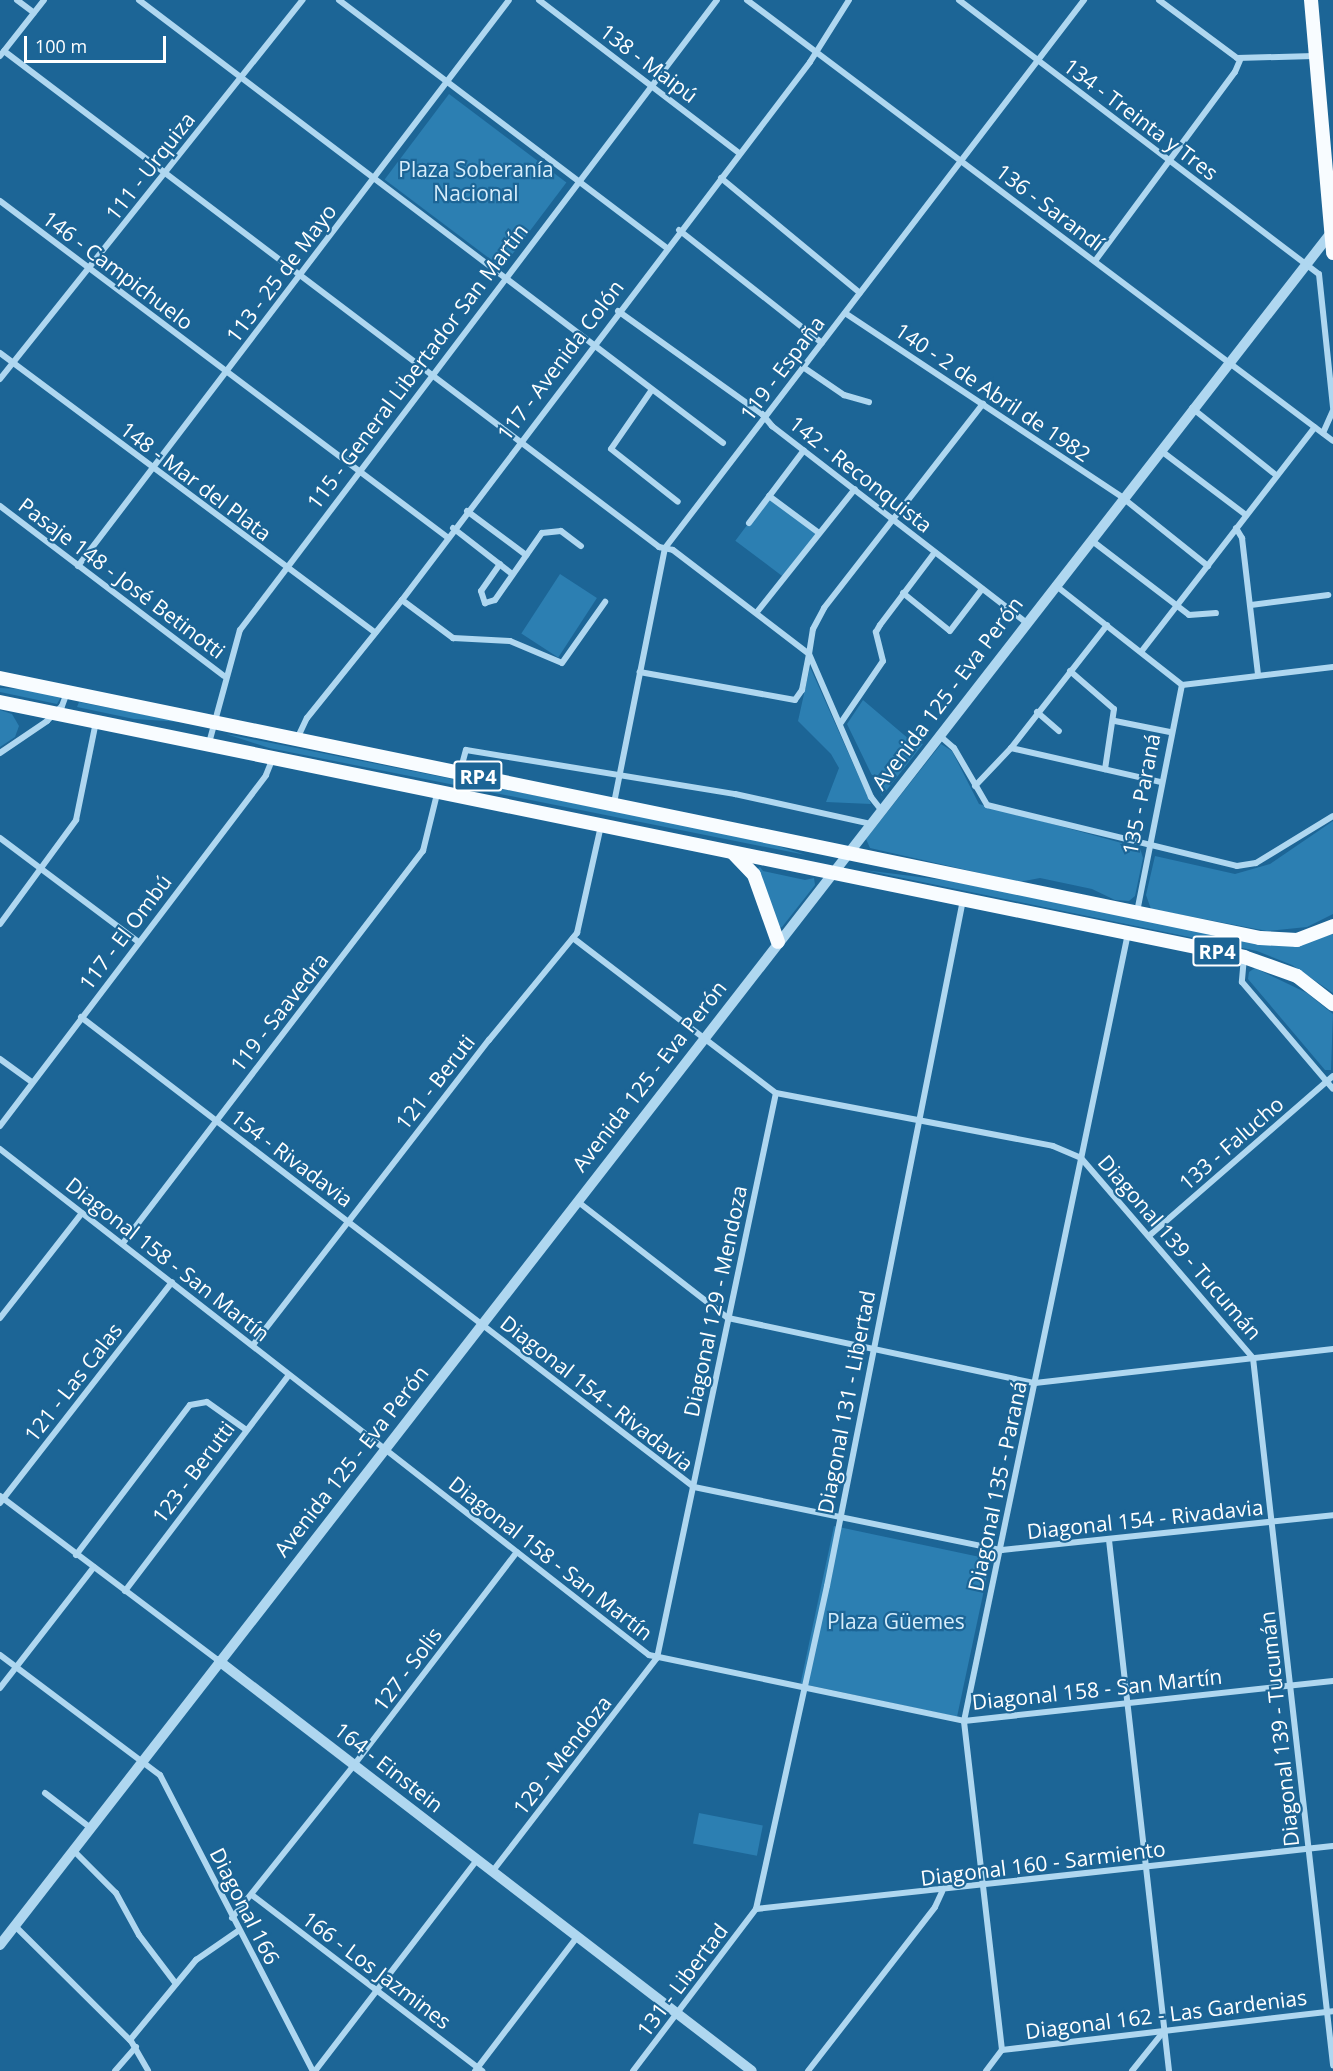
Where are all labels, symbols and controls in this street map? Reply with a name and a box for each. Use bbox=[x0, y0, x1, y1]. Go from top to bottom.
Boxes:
street label: 138 - Maipú bbox=[595, 18, 703, 108]
scale bar bbox=[27, 24, 170, 62]
text: 100 m bbox=[35, 34, 87, 58]
street label: 134 - Treinta y Tres bbox=[1059, 53, 1223, 185]
street label: 111 - Urquiza bbox=[100, 107, 200, 225]
park label: Plaza Soberanía Nacional bbox=[398, 156, 554, 206]
street label: 136 - Sarandí bbox=[991, 158, 1109, 256]
street label: 113 - 25 de Mayo bbox=[221, 199, 341, 347]
street label: 146 - Campichuelo bbox=[38, 205, 198, 335]
street label: 115 - General Libertador San Martín bbox=[301, 218, 533, 514]
street label: 117 - Avenida Colón bbox=[492, 275, 628, 445]
street label: 119 - España bbox=[734, 311, 830, 425]
street label: 140 - 2 de Abril de 1982 bbox=[891, 317, 1095, 467]
street label: 142 - Reconquista bbox=[785, 410, 937, 538]
street label: 148 - Mar del Plata bbox=[116, 416, 276, 546]
street label: Pasaje 148 - José Betinotti bbox=[14, 492, 230, 664]
street label: Avenida 125 - Eva Perón bbox=[866, 591, 1028, 795]
street label: 135 - Paraná bbox=[1117, 731, 1165, 857]
road number: RP4 bbox=[452, 759, 504, 793]
street label: 117 - El Ombú bbox=[74, 869, 176, 995]
road number: RP4 bbox=[1192, 934, 1242, 968]
street label: 119 - Saavedra bbox=[225, 948, 333, 1076]
street label: Avenida 125 - Eva Perón bbox=[567, 976, 731, 1176]
street label: 121 - Beruti bbox=[390, 1030, 480, 1134]
street label: 133 - Falucho bbox=[1174, 1091, 1288, 1195]
street label: 154 - Rivadavia bbox=[226, 1104, 358, 1212]
street label: Diagonal 139 - Tucumán bbox=[1093, 1149, 1267, 1345]
street label: Diagonal 158 - San Martín bbox=[61, 1172, 275, 1346]
street label: Diagonal 129 - Mendoza bbox=[678, 1183, 752, 1419]
street label: Diagonal 131 - Libertad bbox=[812, 1288, 880, 1516]
street label: Diagonal 154 - Rivadavia bbox=[496, 1310, 698, 1476]
street label: 121 - Las Calas bbox=[19, 1318, 127, 1446]
street label: Avenida 125 - Eva Perón bbox=[269, 1361, 433, 1561]
street label: Diagonal 135 - Paraná bbox=[962, 1379, 1032, 1593]
street label: 123 - Berutti bbox=[147, 1416, 239, 1528]
street label: Diagonal 158 - San Martín bbox=[444, 1471, 658, 1645]
street label: Diagonal 154 - Rivadavia bbox=[1026, 1494, 1264, 1544]
park label: Plaza Güemes bbox=[827, 1608, 965, 1634]
street label: Diagonal 139 - Tucumán bbox=[1254, 1610, 1304, 1848]
street label: 127 - Solis bbox=[367, 1622, 447, 1716]
street label: Diagonal 158 - San Martín bbox=[971, 1663, 1223, 1715]
street label: 129 - Mendoza bbox=[508, 1690, 616, 1820]
street label: 164 - Einstein bbox=[330, 1717, 448, 1817]
street label: Diagonal 160 - Sarmiento bbox=[919, 1835, 1167, 1891]
street label: Diagonal 166 bbox=[205, 1843, 285, 1969]
street label: 166 - Los Jazmines bbox=[298, 1906, 456, 2034]
street label: 131 - Libertad bbox=[631, 1918, 733, 2042]
street label: Diagonal 162 - Las Gardenias bbox=[1024, 1984, 1308, 2044]

